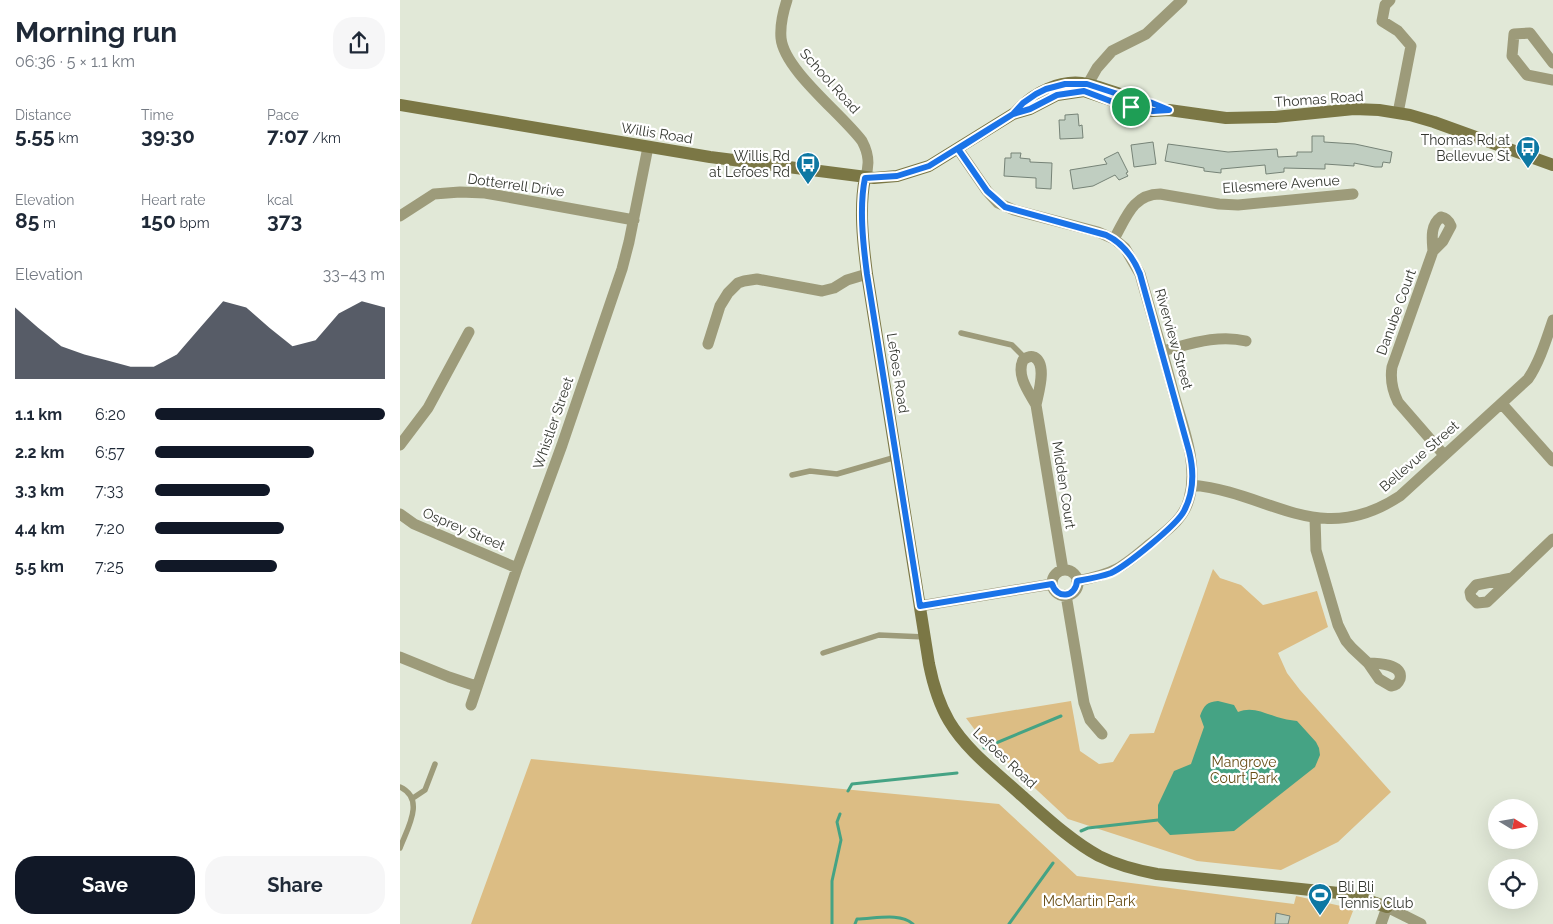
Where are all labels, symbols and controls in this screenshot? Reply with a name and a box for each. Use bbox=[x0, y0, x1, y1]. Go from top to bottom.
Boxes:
text: Morning run bbox=[15, 16, 177, 49]
button: share bbox=[333, 17, 385, 69]
street label: School Road bbox=[797, 45, 863, 117]
text: 06:36 · 5 × 1.1 km bbox=[15, 52, 135, 71]
pin bbox=[1110, 86, 1152, 128]
street label: Thomas Road bbox=[1274, 88, 1364, 110]
icon: arrive bbox=[1117, 93, 1145, 121]
text: Distance bbox=[15, 107, 71, 123]
text: Time bbox=[141, 107, 174, 123]
text: Pace bbox=[267, 107, 299, 123]
street label: Willis Road bbox=[620, 119, 694, 147]
text: 5.55 bbox=[15, 123, 55, 148]
text: 39:30 bbox=[141, 123, 195, 148]
text: 7:07 bbox=[267, 123, 309, 148]
text: km bbox=[55, 130, 79, 146]
text: /km bbox=[309, 130, 341, 146]
place label: Thomas Rd at Bellevue St bbox=[1421, 132, 1510, 164]
bus stop icon: Thomas Rd at Bellevue St bbox=[1515, 135, 1541, 169]
place label: Willis Rd at Lefoes Rd bbox=[709, 148, 790, 180]
bus stop icon: Willis Rd at Lefoes Rd bbox=[795, 151, 821, 185]
street label: Dotterrell Drive bbox=[467, 170, 565, 200]
street label: Ellesmere Avenue bbox=[1222, 172, 1340, 196]
text: Elevation bbox=[15, 192, 74, 208]
text: Heart rate bbox=[141, 192, 205, 208]
text: kcal bbox=[267, 192, 293, 208]
text: 85 bbox=[15, 208, 39, 233]
text: 150 bbox=[141, 208, 176, 233]
text: 373 bbox=[267, 208, 302, 233]
text: m bbox=[39, 215, 56, 231]
text: bpm bbox=[176, 215, 210, 231]
text: Elevation bbox=[15, 265, 83, 284]
text: 33–43 m bbox=[323, 265, 385, 284]
street label: Danube Court bbox=[1373, 267, 1419, 357]
street label: Riverview Street bbox=[1152, 287, 1196, 392]
street label: Lefoes Road bbox=[884, 332, 912, 414]
street label: Whistler Street bbox=[530, 375, 576, 471]
text: 1.1 km bbox=[15, 405, 62, 424]
text: 6:20 bbox=[95, 405, 126, 424]
street label: Bellevue Street bbox=[1376, 417, 1462, 495]
street label: Midden Court bbox=[1049, 440, 1079, 530]
text: 2.2 km bbox=[15, 443, 64, 462]
text: 6:57 bbox=[95, 443, 125, 462]
text: 3.3 km bbox=[15, 481, 64, 500]
text: 7:33 bbox=[95, 481, 124, 500]
street label: Osprey Street bbox=[420, 504, 508, 554]
text: 4.4 km bbox=[15, 519, 65, 538]
text: 7:20 bbox=[95, 519, 125, 538]
text: 5.5 km bbox=[15, 557, 64, 576]
text: 7:25 bbox=[95, 557, 124, 576]
street label: Lefoes Road bbox=[970, 725, 1040, 791]
park label: Mangrove Court Park bbox=[1210, 754, 1279, 786]
north arrow bbox=[1488, 799, 1538, 849]
map controls bbox=[1488, 799, 1538, 909]
button: Save bbox=[15, 856, 195, 914]
button: Share bbox=[205, 856, 385, 914]
button: locate bbox=[1488, 859, 1538, 909]
place label: Bli Bli Tennis Club bbox=[1338, 879, 1414, 911]
sports icon: Bli Bli Tennis Club bbox=[1307, 882, 1333, 916]
park label: McMartin Park bbox=[1043, 893, 1136, 909]

